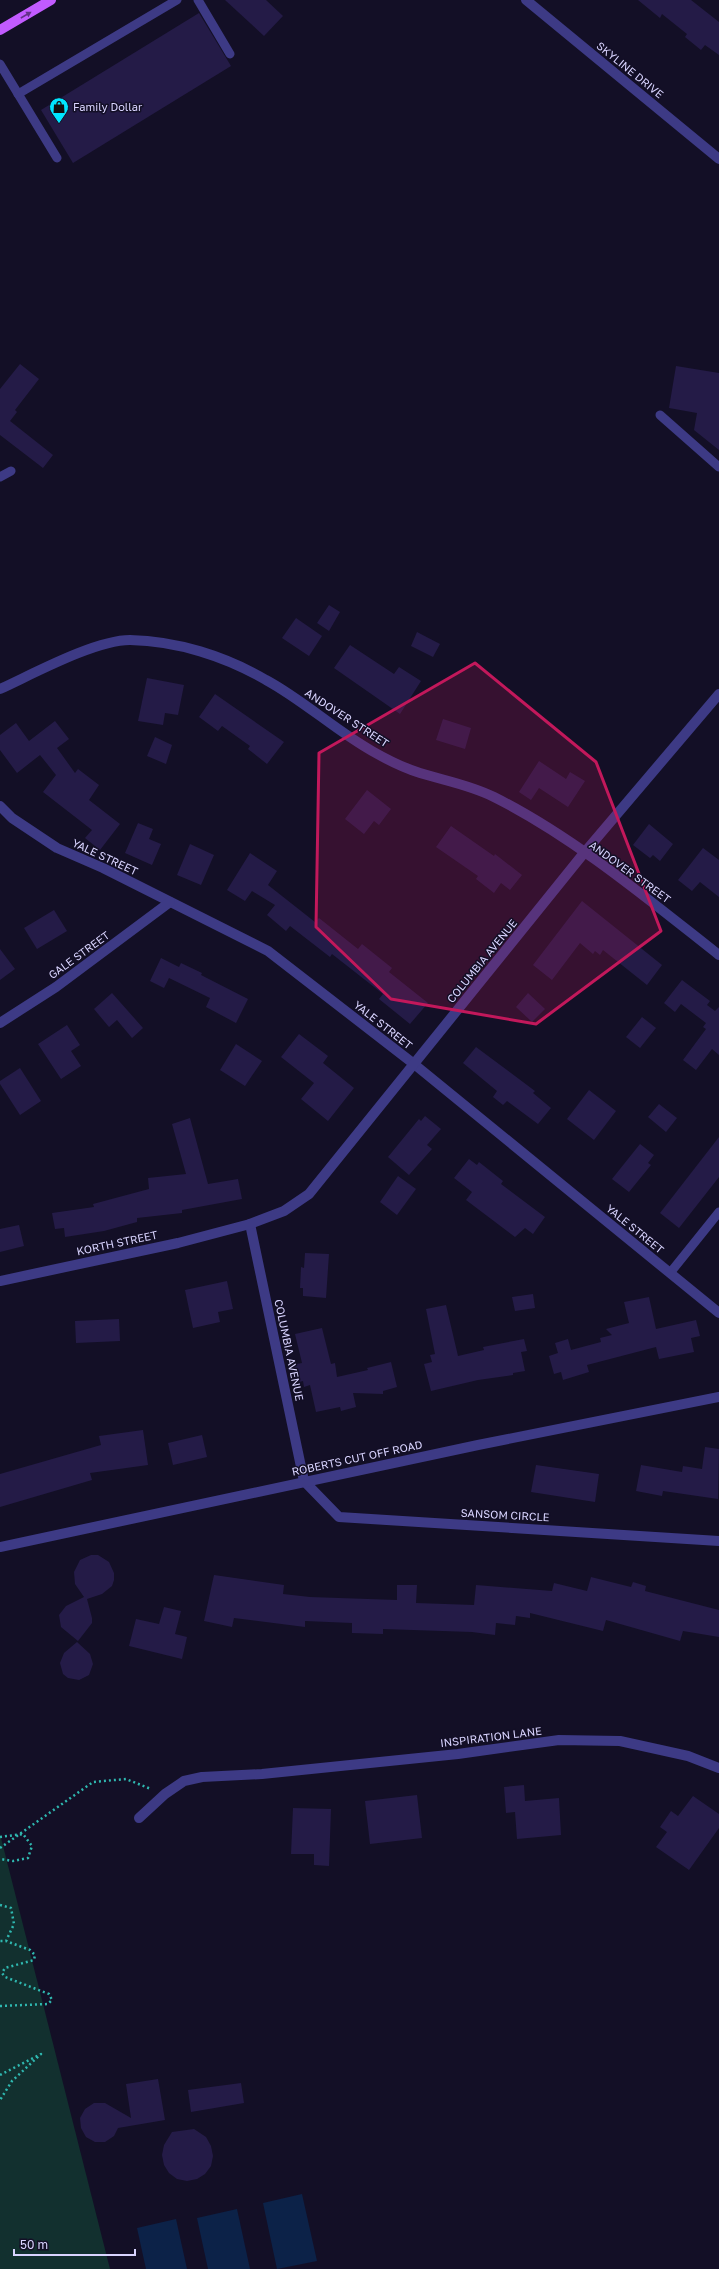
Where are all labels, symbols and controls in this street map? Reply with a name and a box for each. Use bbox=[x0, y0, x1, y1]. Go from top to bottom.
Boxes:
one-way arrow bbox=[20, 11, 32, 18]
street label: SKYLINE DRIVE bbox=[594, 39, 667, 101]
shop icon: Family Dollar bbox=[48, 96, 70, 124]
place label: Family Dollar bbox=[73, 100, 143, 113]
street label: ANDOVER STREET bbox=[303, 686, 392, 750]
street label: YALE STREET bbox=[70, 836, 140, 877]
street label: ANDOVER STREET bbox=[587, 838, 674, 906]
street label: COLUMBIA AVENUE bbox=[444, 916, 519, 1005]
street label: GALE STREET bbox=[46, 928, 112, 981]
street label: YALE STREET bbox=[351, 998, 415, 1052]
street label: YALE STREET bbox=[604, 1201, 667, 1256]
street label: KORTH STREET bbox=[75, 1228, 159, 1257]
street label: COLUMBIA AVENUE bbox=[272, 1298, 307, 1402]
street label: ROBERTS CUT OFF ROAD bbox=[290, 1437, 424, 1478]
street label: SANSOM CIRCLE bbox=[460, 1506, 550, 1523]
street label: INSPIRATION LANE bbox=[440, 1724, 543, 1749]
scale bar bbox=[14, 2231, 135, 2257]
text: 50 m bbox=[20, 2237, 48, 2252]

